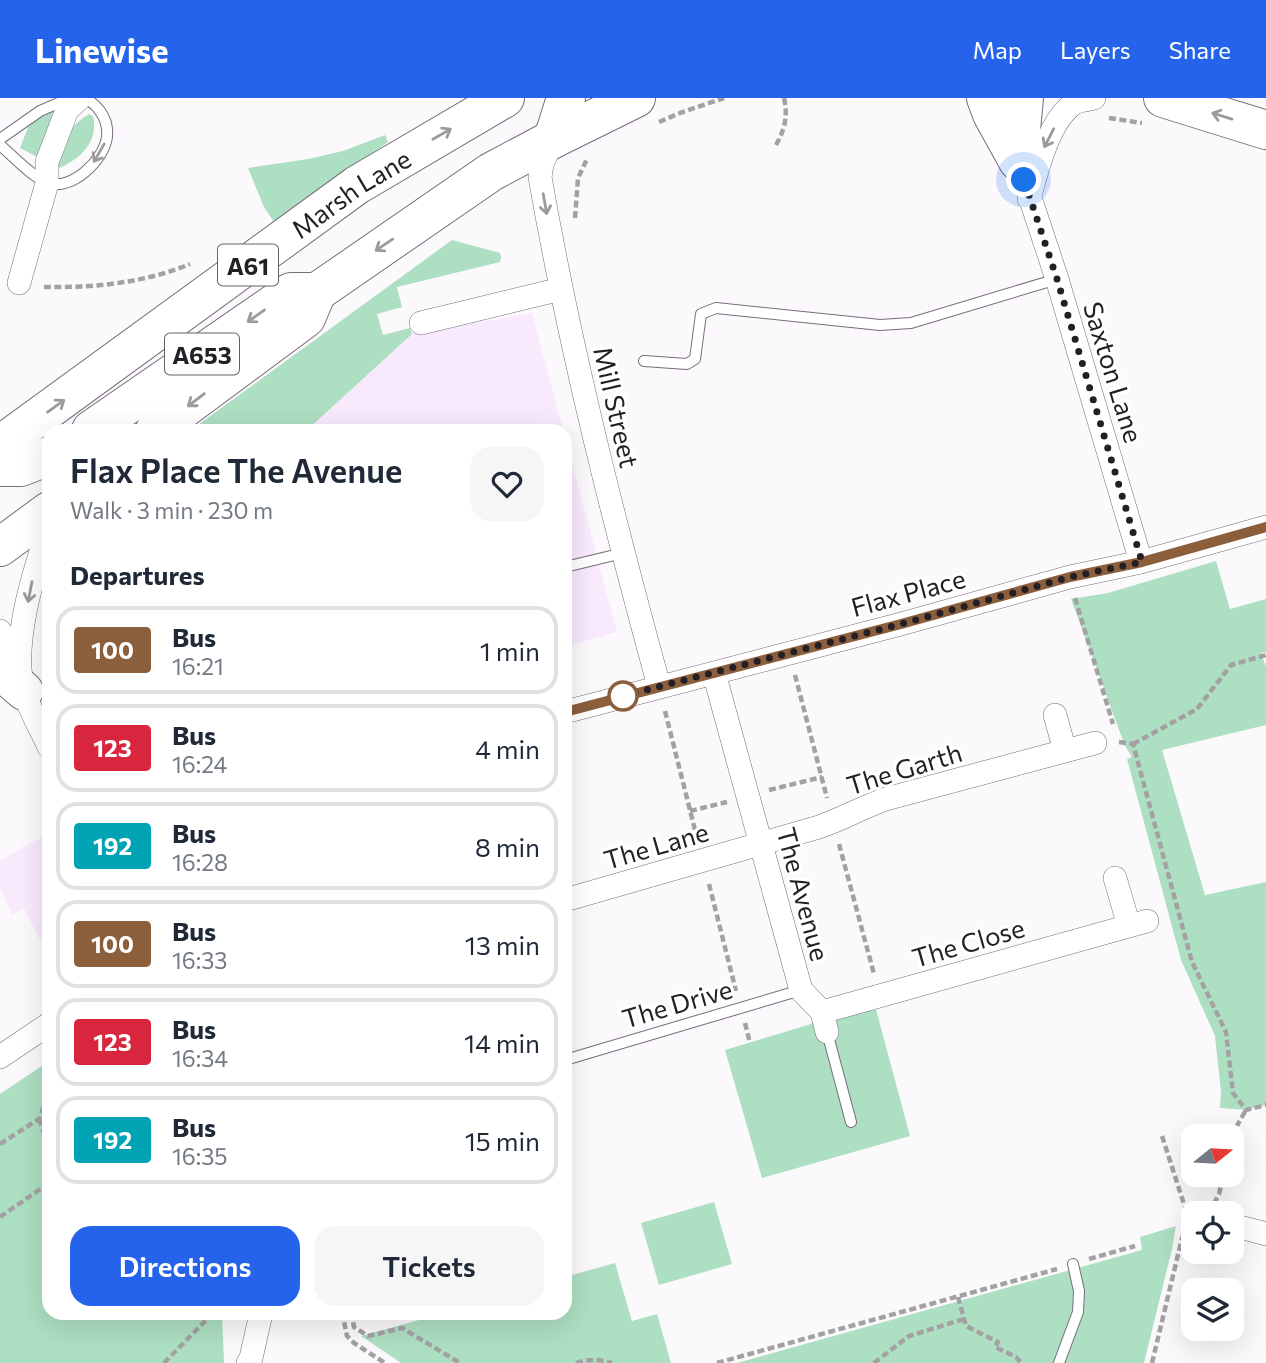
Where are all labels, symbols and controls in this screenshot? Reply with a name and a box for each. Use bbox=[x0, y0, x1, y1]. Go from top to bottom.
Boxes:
text: Linewise bbox=[35, 29, 169, 70]
text: Map bbox=[973, 35, 1022, 64]
text: Layers bbox=[1060, 35, 1131, 64]
text: Share bbox=[1169, 35, 1231, 64]
one-way arrow bbox=[1211, 109, 1233, 122]
one-way arrow bbox=[431, 127, 451, 141]
one-way arrow bbox=[1042, 127, 1056, 148]
one-way arrow bbox=[92, 142, 106, 162]
street label: Marsh Lane bbox=[285, 142, 416, 244]
your location bbox=[1006, 162, 1041, 197]
one-way arrow bbox=[539, 192, 552, 215]
one-way arrow bbox=[375, 238, 394, 252]
road number: A61 bbox=[218, 244, 278, 286]
street label: Saxton Lane bbox=[1078, 298, 1150, 446]
one-way arrow bbox=[247, 309, 266, 323]
road number: A653 bbox=[165, 333, 239, 374]
street label: Mill Street bbox=[588, 343, 646, 471]
one-way arrow bbox=[187, 393, 206, 408]
one-way arrow bbox=[46, 399, 65, 413]
button: heart bbox=[470, 447, 544, 521]
text: Flax Place The Avenue bbox=[70, 449, 402, 490]
text: Walk · 3 min · 230 m bbox=[70, 496, 273, 524]
text: Departures bbox=[70, 559, 205, 590]
street label: Flax Place bbox=[847, 562, 969, 622]
one-way arrow bbox=[22, 580, 36, 603]
text: Bus bbox=[172, 621, 216, 652]
text: 100 bbox=[91, 635, 134, 664]
text: 1 min bbox=[480, 635, 540, 666]
text: 16:21 bbox=[172, 652, 224, 680]
unlabelled marker bbox=[608, 681, 638, 711]
text: Bus bbox=[172, 719, 216, 750]
text: 123 bbox=[93, 733, 132, 762]
text: 4 min bbox=[475, 733, 540, 764]
street label: The Garth bbox=[843, 736, 965, 800]
text: 16:24 bbox=[172, 750, 227, 778]
street label: The Lane bbox=[600, 815, 712, 875]
text: Bus bbox=[172, 817, 216, 848]
street label: The Avenue bbox=[771, 824, 837, 964]
text: 192 bbox=[93, 831, 132, 860]
text: 8 min bbox=[475, 831, 540, 862]
text: 16:28 bbox=[172, 848, 228, 876]
street label: The Close bbox=[908, 911, 1028, 973]
text: Bus bbox=[172, 915, 216, 946]
text: 100 bbox=[91, 929, 134, 958]
text: 13 min bbox=[465, 929, 540, 960]
text: 16:33 bbox=[172, 946, 227, 974]
street label: The Drive bbox=[618, 973, 736, 1033]
text: Bus bbox=[172, 1013, 216, 1044]
text: 123 bbox=[93, 1027, 132, 1056]
text: 14 min bbox=[464, 1027, 540, 1058]
text: 16:34 bbox=[172, 1044, 228, 1072]
text: Bus bbox=[172, 1111, 216, 1142]
north arrow bbox=[1181, 1124, 1244, 1186]
map controls bbox=[1181, 1124, 1244, 1341]
text: 192 bbox=[93, 1125, 132, 1154]
text: 15 min bbox=[465, 1125, 540, 1156]
text: 16:35 bbox=[172, 1142, 228, 1170]
button: locate bbox=[1181, 1201, 1244, 1264]
button: Directions bbox=[70, 1226, 300, 1306]
button: Tickets bbox=[314, 1226, 544, 1306]
button: layers bbox=[1181, 1278, 1244, 1341]

